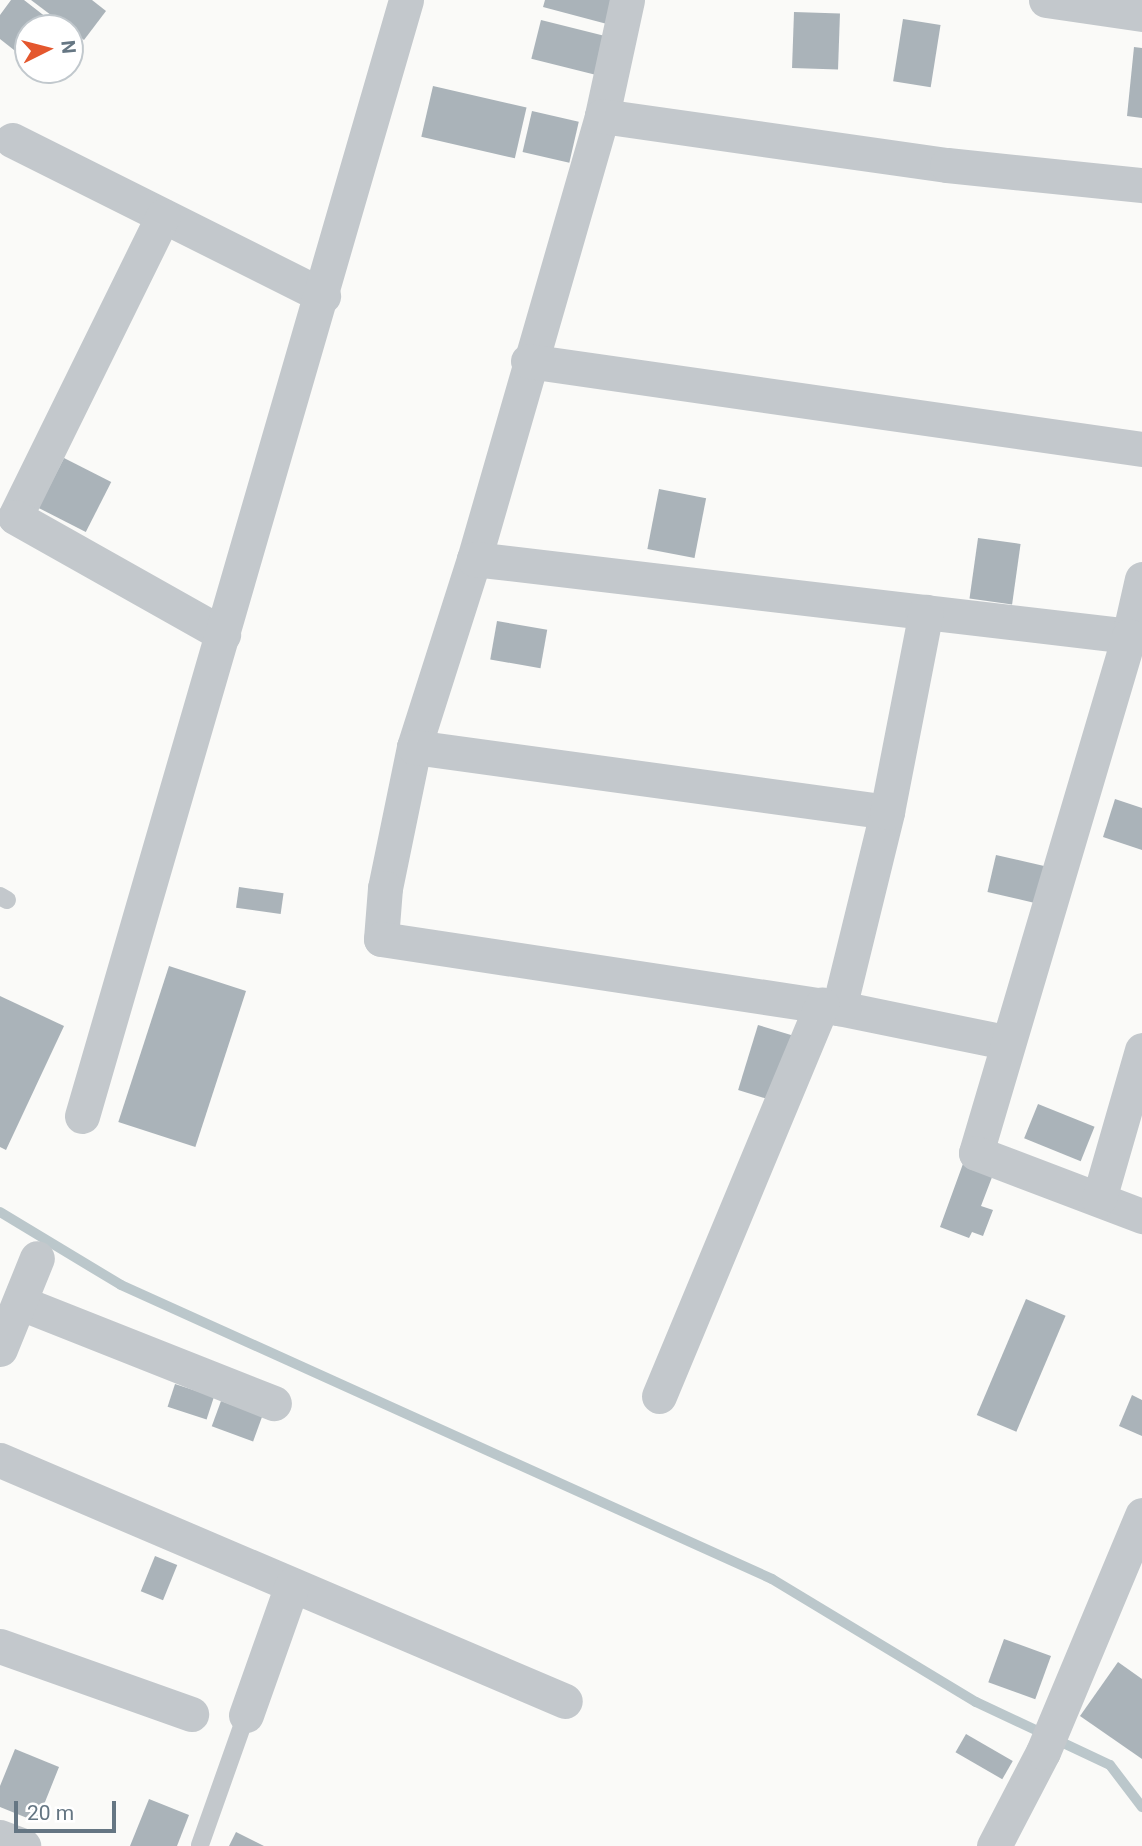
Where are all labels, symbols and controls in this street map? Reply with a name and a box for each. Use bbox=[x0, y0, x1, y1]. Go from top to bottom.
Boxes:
north arrow bbox=[14, 14, 84, 84]
text: N bbox=[56, 39, 81, 55]
scale bar bbox=[18, 1786, 119, 1830]
text: 20 m bbox=[27, 1801, 74, 1825]

